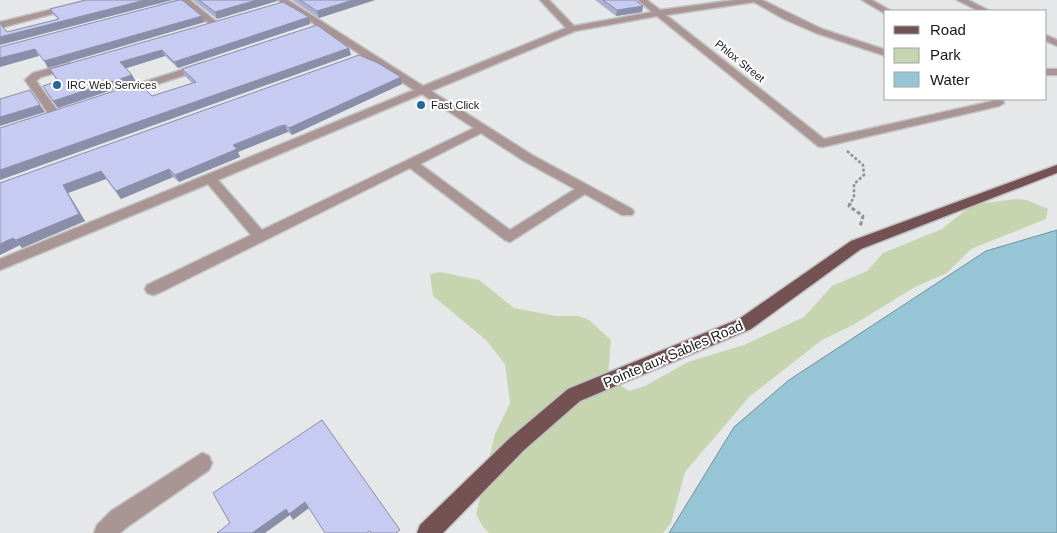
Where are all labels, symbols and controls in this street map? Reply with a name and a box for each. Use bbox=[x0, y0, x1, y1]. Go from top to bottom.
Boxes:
legend bbox=[884, 10, 1047, 100]
text: Road bbox=[930, 21, 966, 38]
street label: Phlox Street bbox=[713, 37, 767, 85]
text: Park bbox=[930, 46, 961, 63]
text: Water bbox=[930, 71, 969, 88]
marker: IRC Web Services bbox=[51, 79, 63, 91]
place label: IRC Web Services bbox=[67, 79, 157, 91]
marker: Fast Click bbox=[415, 99, 427, 111]
place label: Fast Click bbox=[431, 99, 480, 111]
street label: Pointe aux Sables Road bbox=[601, 317, 745, 391]

